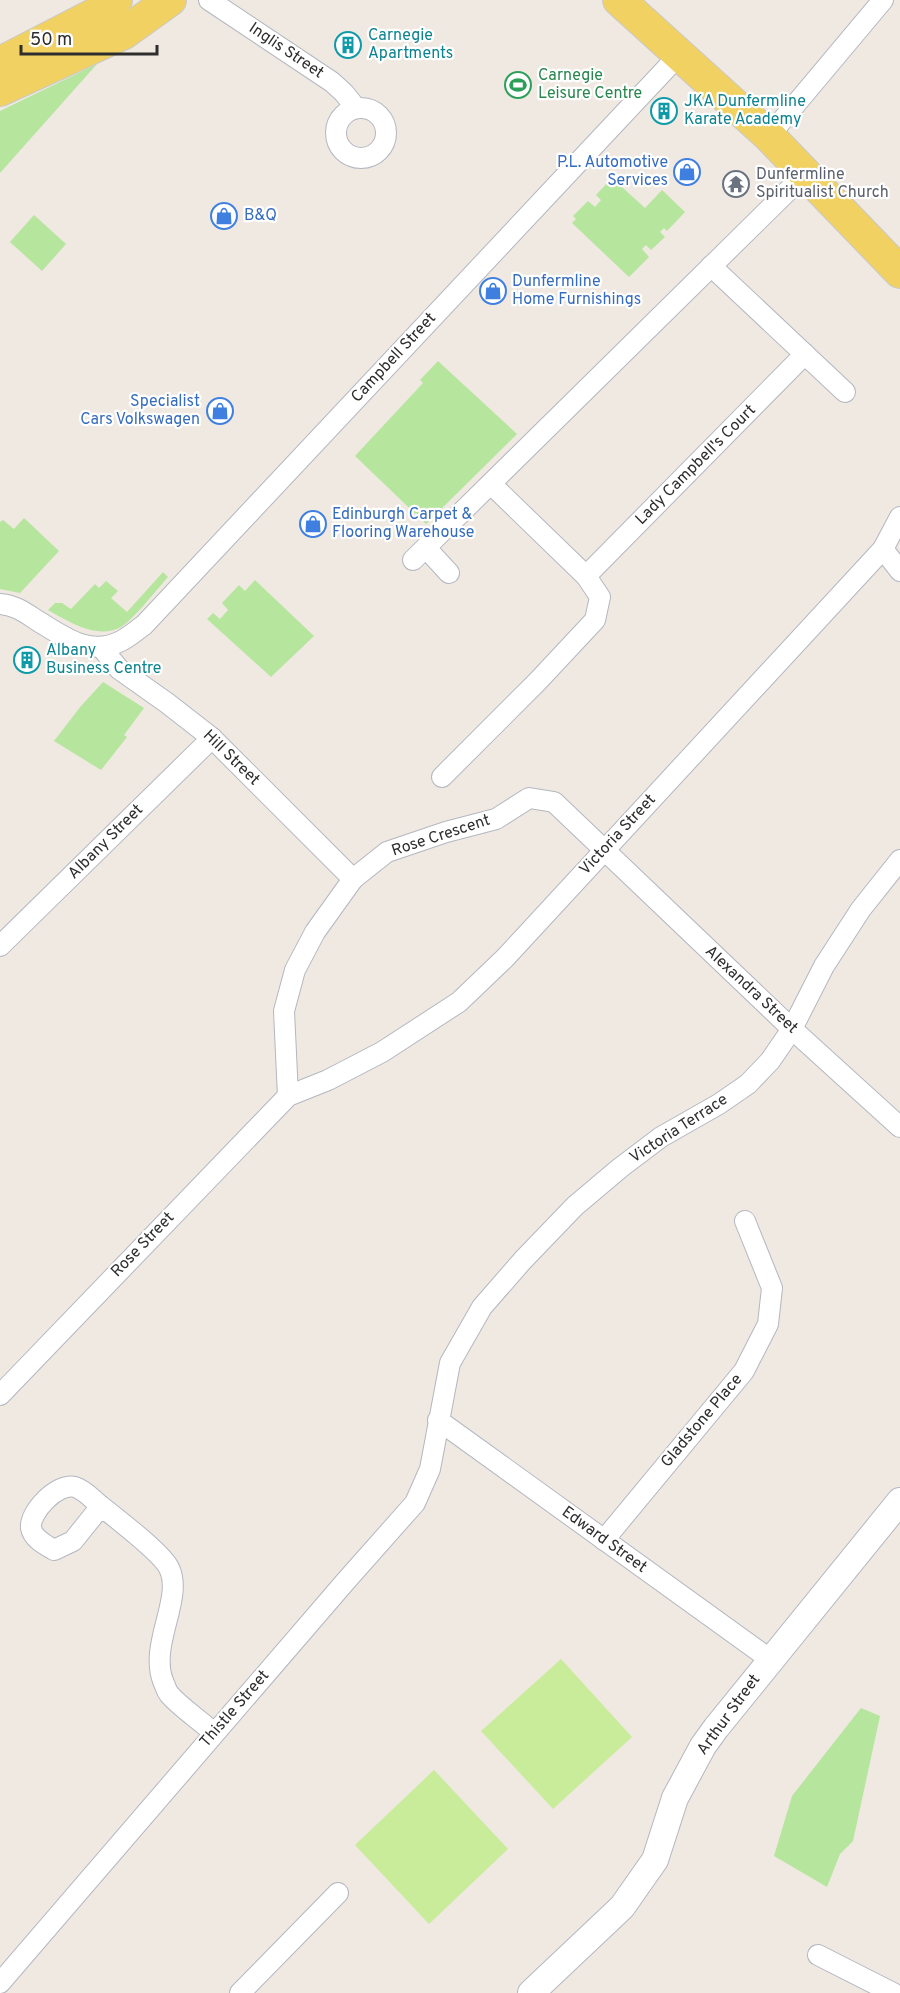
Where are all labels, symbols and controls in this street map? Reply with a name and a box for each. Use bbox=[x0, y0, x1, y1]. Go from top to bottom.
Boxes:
scale bar bbox=[21, 18, 158, 56]
street label: Inglis Street bbox=[245, 19, 327, 83]
place label: Carnegie Apartments bbox=[368, 26, 453, 64]
text: 50 m bbox=[30, 29, 72, 52]
building icon: Carnegie Apartments bbox=[333, 30, 363, 60]
place label: Carnegie Leisure Centre bbox=[538, 66, 642, 104]
sports icon: Carnegie Leisure Centre bbox=[503, 70, 533, 100]
place label: JKA Dunfermline Karate Academy bbox=[684, 92, 806, 130]
building icon: JKA Dunfermline Karate Academy bbox=[649, 96, 679, 126]
place label: P.L. Automotive Services bbox=[557, 153, 668, 191]
shop icon: P.L. Automotive Services bbox=[672, 157, 702, 187]
place label: Dunfermline Spiritualist Church bbox=[756, 165, 889, 203]
temple icon: Dunfermline Spiritualist Church bbox=[721, 169, 751, 199]
shop icon: B&Q bbox=[209, 201, 239, 231]
place label: B&Q bbox=[244, 206, 277, 226]
place label: Dunfermline Home Furnishings bbox=[512, 272, 641, 310]
shop icon: Dunfermline Home Furnishings bbox=[478, 276, 508, 306]
street label: Campbell Street bbox=[347, 309, 441, 407]
place label: Specialist Cars Volkswagen bbox=[80, 392, 200, 430]
shop icon: Specialist Cars Volkswagen bbox=[205, 396, 235, 426]
street label: Lady Campbell's Court bbox=[631, 400, 761, 530]
place label: Edinburgh Carpet & Flooring Warehouse bbox=[332, 505, 474, 543]
shop icon: Edinburgh Carpet & Flooring Warehouse bbox=[298, 509, 328, 539]
place label: Albany Business Centre bbox=[46, 641, 161, 679]
building icon: Albany Business Centre bbox=[12, 645, 42, 675]
street label: Hill Street bbox=[198, 726, 264, 790]
street label: Victoria Street bbox=[575, 790, 661, 880]
street label: Albany Street bbox=[64, 800, 148, 884]
street label: Rose Crescent bbox=[389, 811, 493, 861]
street label: Alexandra Street bbox=[700, 942, 802, 1038]
street label: Victoria Terrace bbox=[626, 1090, 732, 1168]
street label: Rose Street bbox=[107, 1208, 179, 1282]
street label: Gladstone Place bbox=[657, 1370, 747, 1472]
street label: Edward Street bbox=[557, 1502, 651, 1578]
street label: Thistle Street bbox=[196, 1666, 274, 1752]
street label: Arthur Street bbox=[693, 1671, 765, 1759]

